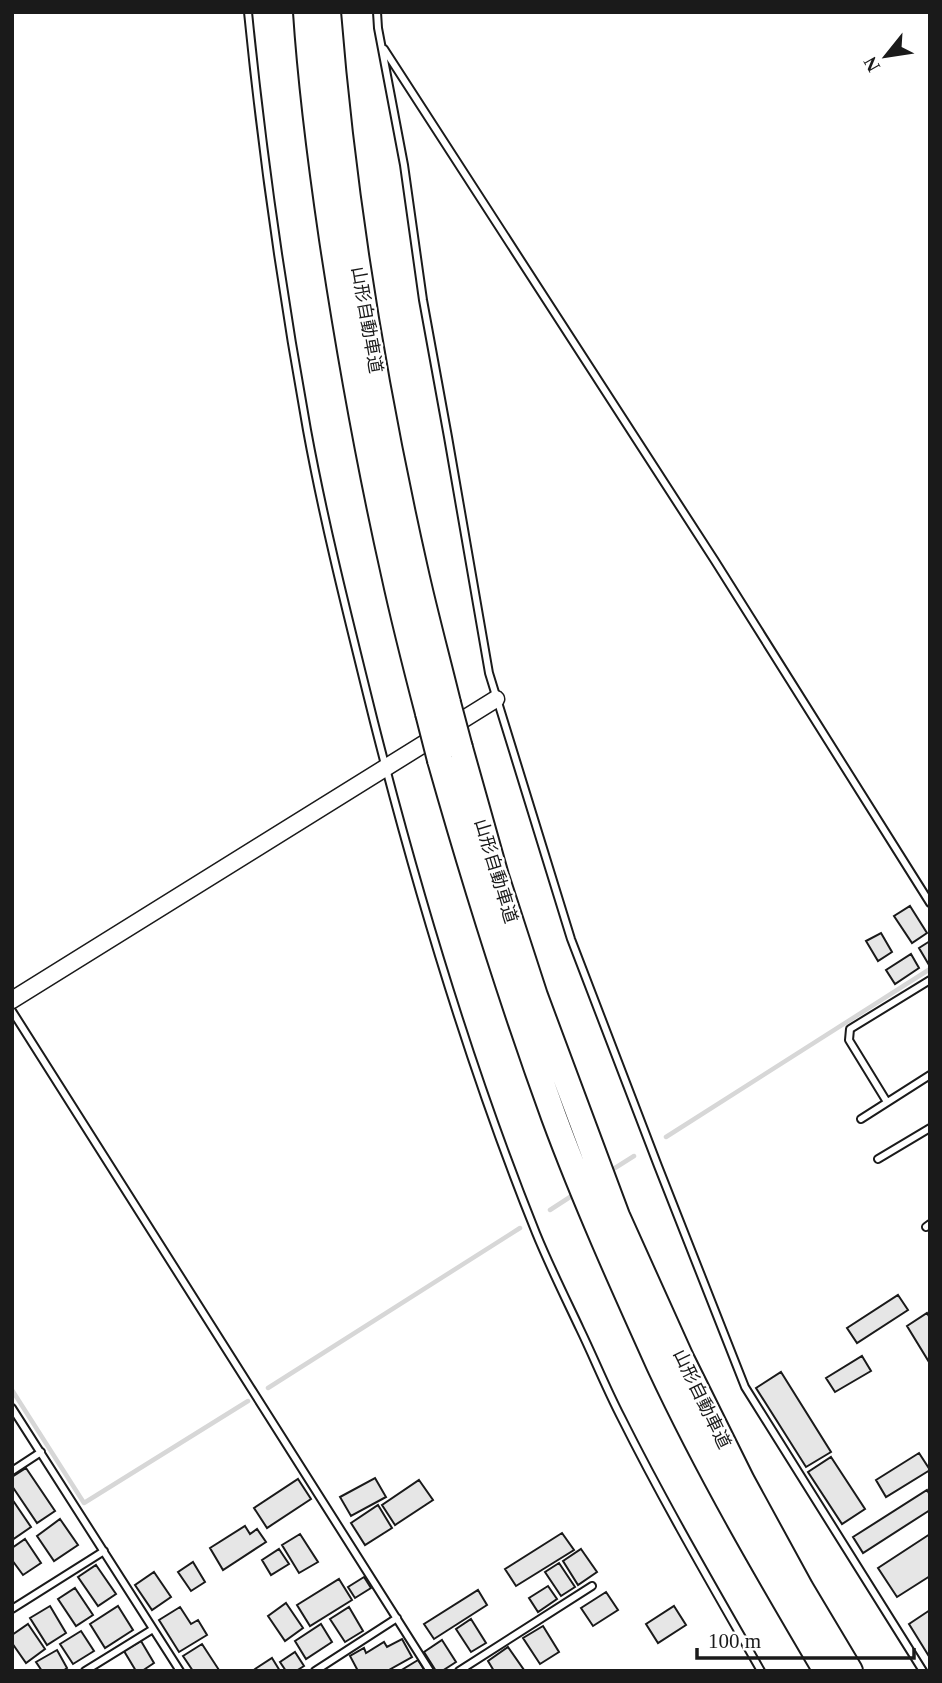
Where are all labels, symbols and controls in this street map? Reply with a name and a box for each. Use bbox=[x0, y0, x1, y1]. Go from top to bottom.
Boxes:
north arrow bbox=[851, 21, 921, 91]
text: N bbox=[859, 53, 884, 75]
street label: 山形自動車道 bbox=[348, 265, 386, 375]
street label: 山形自動車道 bbox=[471, 816, 521, 926]
street label: 山形自動車道 bbox=[669, 1346, 735, 1452]
scale bar bbox=[697, 1616, 914, 1660]
text: 100 m bbox=[708, 1629, 761, 1653]

